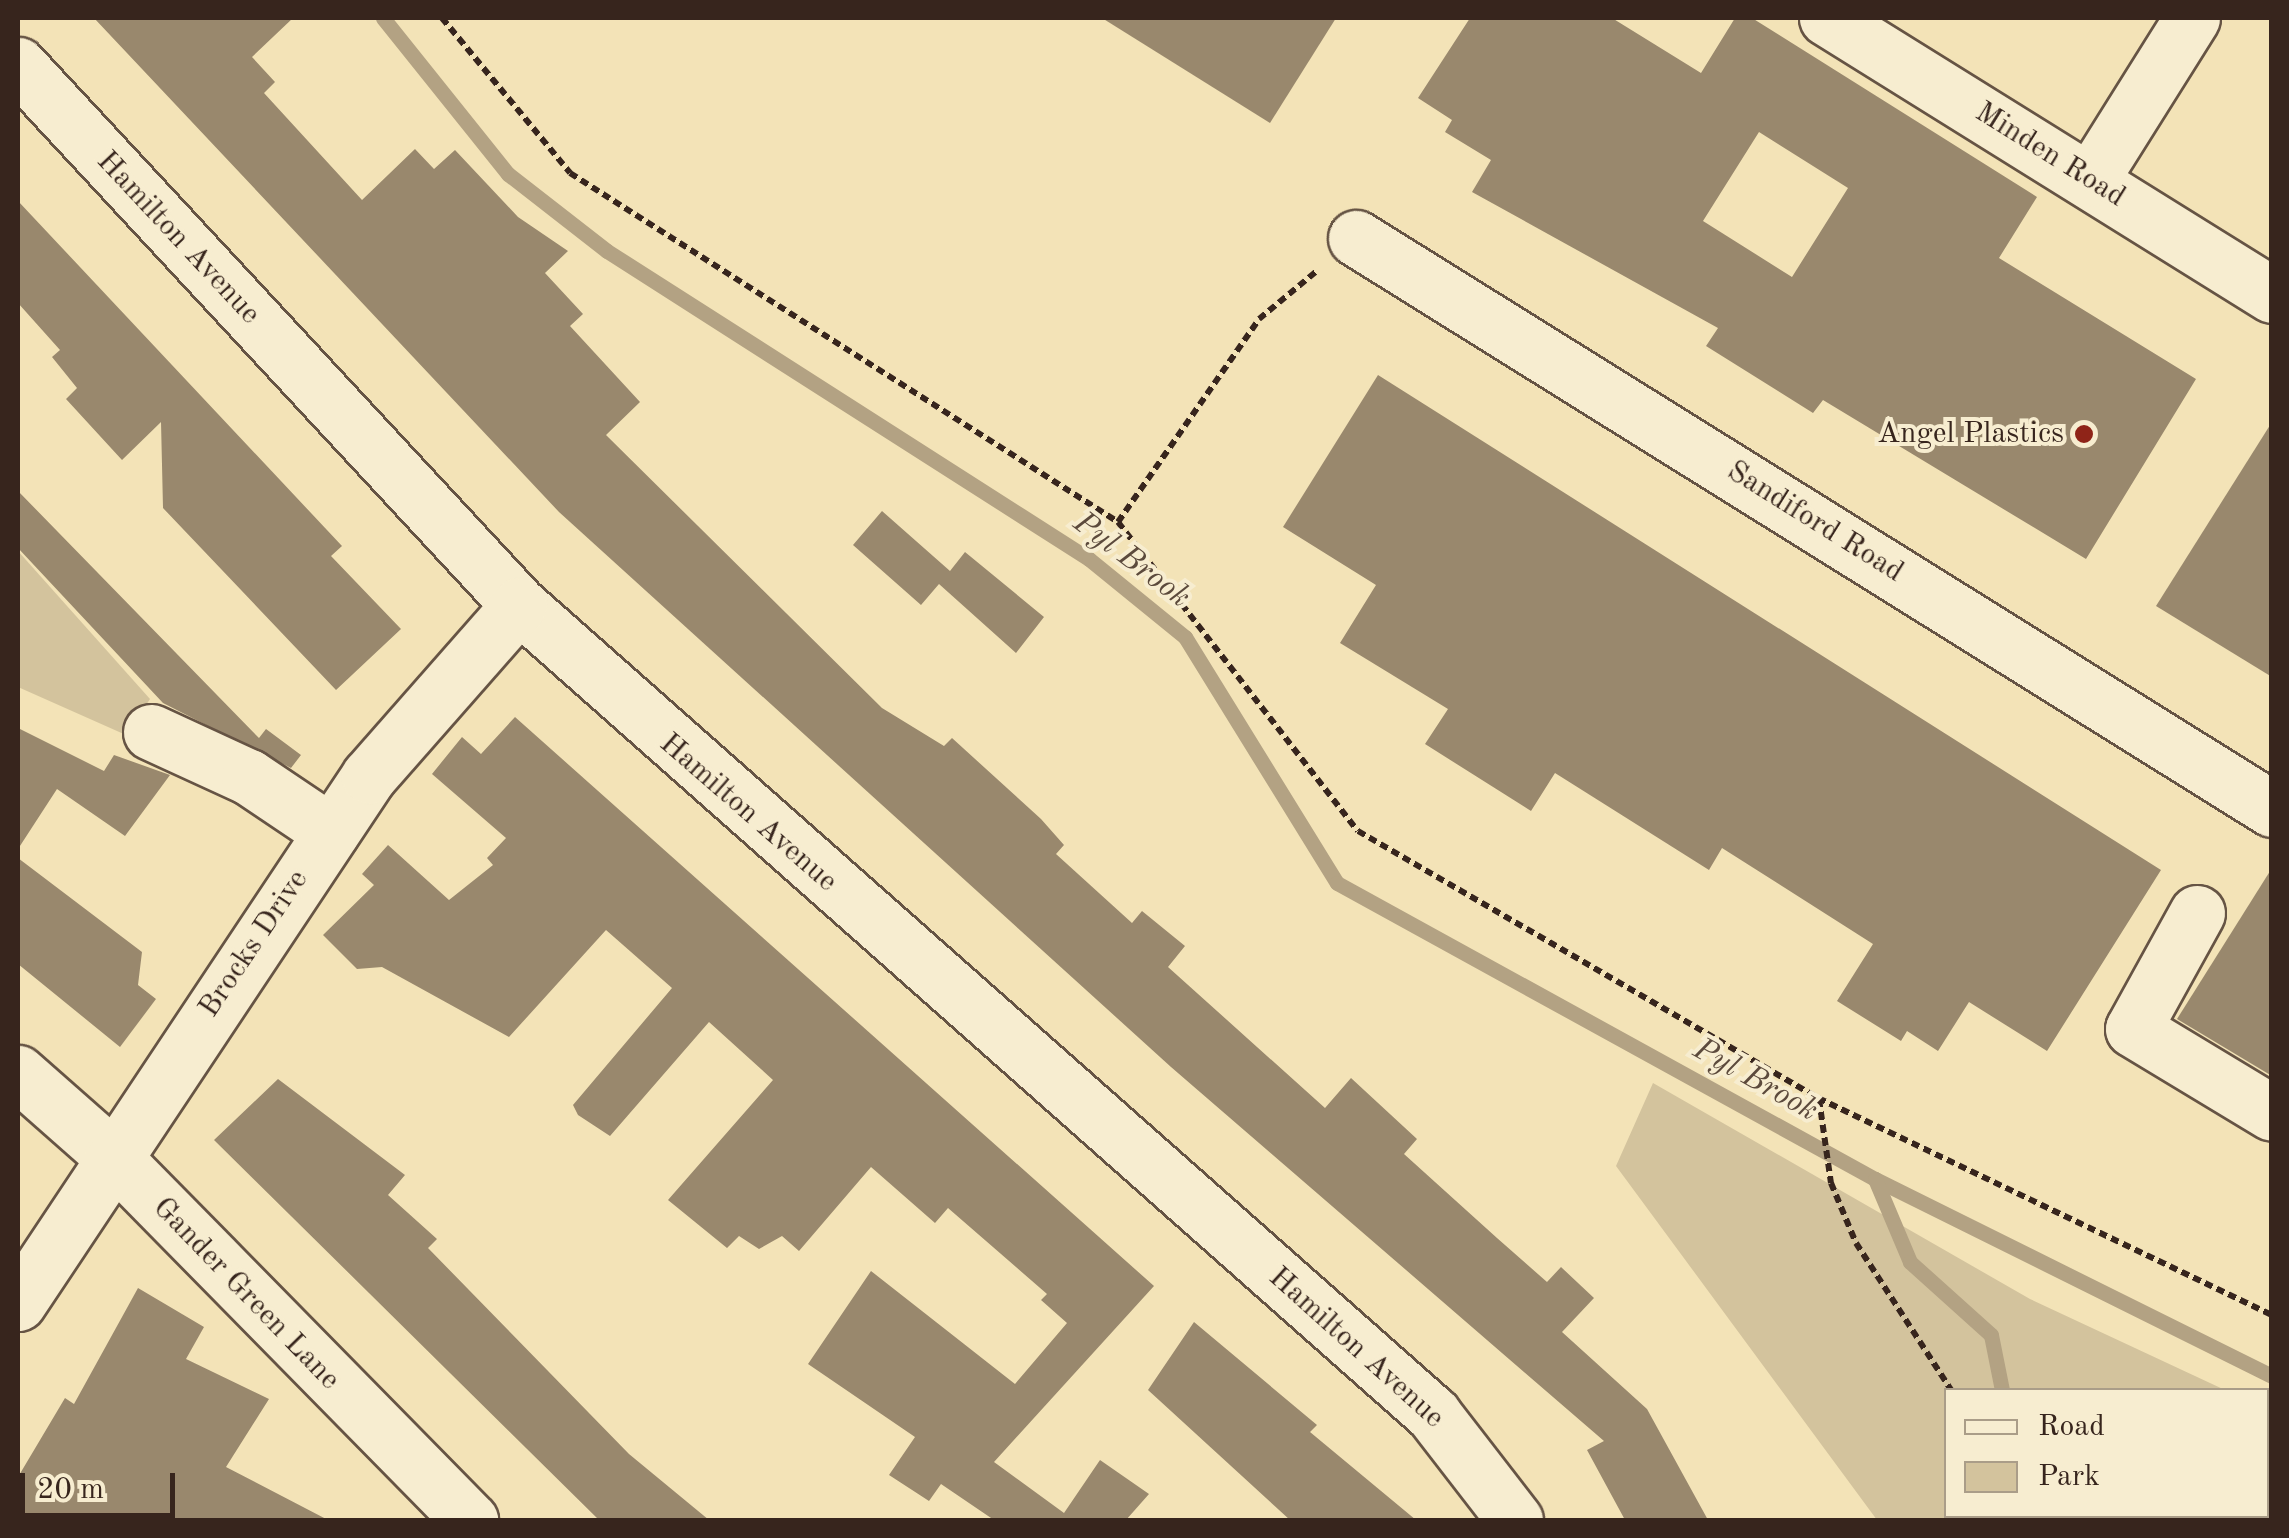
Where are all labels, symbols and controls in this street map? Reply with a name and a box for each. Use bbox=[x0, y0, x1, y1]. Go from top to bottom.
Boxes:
street label: Minden Road bbox=[1968, 95, 2132, 215]
street label: Hamilton Avenue bbox=[89, 144, 267, 332]
place label: Angel Plastics bbox=[1877, 416, 2064, 452]
marker: Angel Plastics bbox=[2073, 423, 2095, 445]
street label: Sandiford Road bbox=[1720, 453, 1910, 591]
water label: Pyl Brook bbox=[1065, 505, 1197, 617]
street label: Hamilton Avenue bbox=[652, 726, 844, 900]
street label: Brocks Drive bbox=[192, 863, 316, 1025]
water label: Pyl Brook bbox=[1686, 1031, 1824, 1131]
street label: Gander Green Lane bbox=[145, 1190, 347, 1398]
street label: Hamilton Avenue bbox=[1261, 1260, 1451, 1436]
legend bbox=[1944, 1388, 2269, 1518]
text: Road bbox=[2038, 1412, 2105, 1442]
scale bar bbox=[25, 1453, 180, 1515]
text: Park bbox=[2038, 1462, 2100, 1492]
text: 20 m bbox=[37, 1475, 104, 1505]

